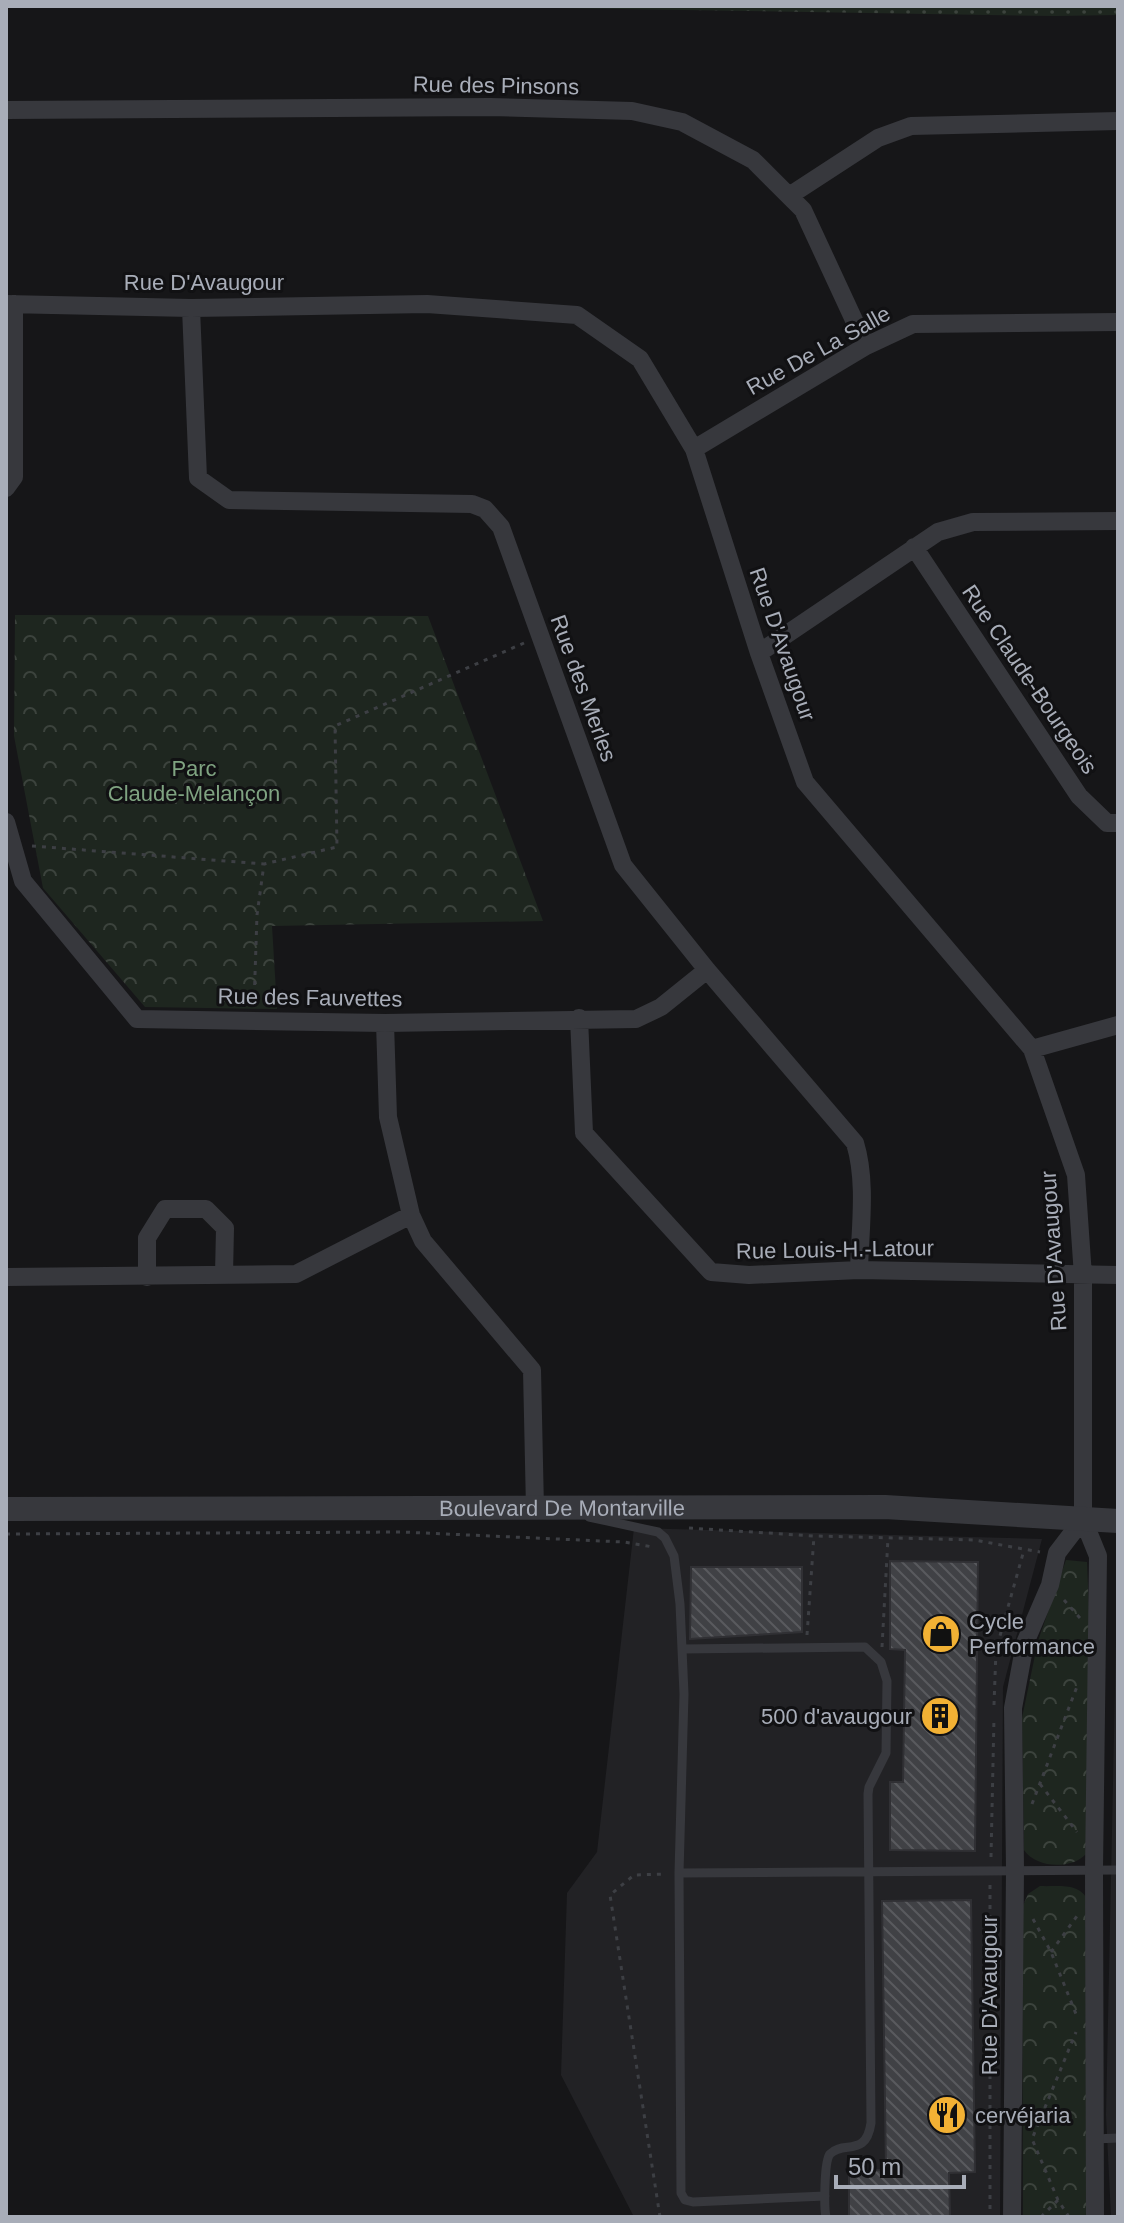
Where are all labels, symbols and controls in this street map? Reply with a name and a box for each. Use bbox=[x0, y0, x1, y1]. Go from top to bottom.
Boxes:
street label: Rue des Pinsons bbox=[413, 72, 579, 99]
street label: Rue D'Avaugour bbox=[124, 270, 284, 295]
street label: Rue De La Salle bbox=[742, 301, 894, 400]
street label: Rue D'Avaugour bbox=[745, 564, 820, 724]
street label: Rue Claude-Bourgeois bbox=[957, 580, 1102, 779]
street label: Rue des Merles bbox=[545, 612, 622, 765]
park label: Parc Claude-Melançon bbox=[108, 756, 280, 806]
street label: Rue des Fauvettes bbox=[217, 983, 403, 1012]
street label: Rue D'Avaugour bbox=[1035, 1170, 1072, 1332]
street label: Rue Louis-H.-Latour bbox=[736, 1235, 934, 1264]
street label: Boulevard De Montarville bbox=[439, 1495, 685, 1521]
place label: Cycle Performance bbox=[969, 1609, 1095, 1659]
shop icon: Cycle Performance bbox=[920, 1613, 962, 1655]
building icon: 500 d'avaugour bbox=[919, 1695, 961, 1737]
place label: 500 d'avaugour bbox=[761, 1704, 912, 1729]
street label: Rue D'Avaugour bbox=[977, 1915, 1002, 2075]
restaurant icon: cervéjaria bbox=[926, 2094, 968, 2136]
place label: cervéjaria bbox=[975, 2103, 1071, 2128]
scale bar bbox=[836, 2139, 964, 2189]
text: 50 m bbox=[848, 2153, 901, 2180]

